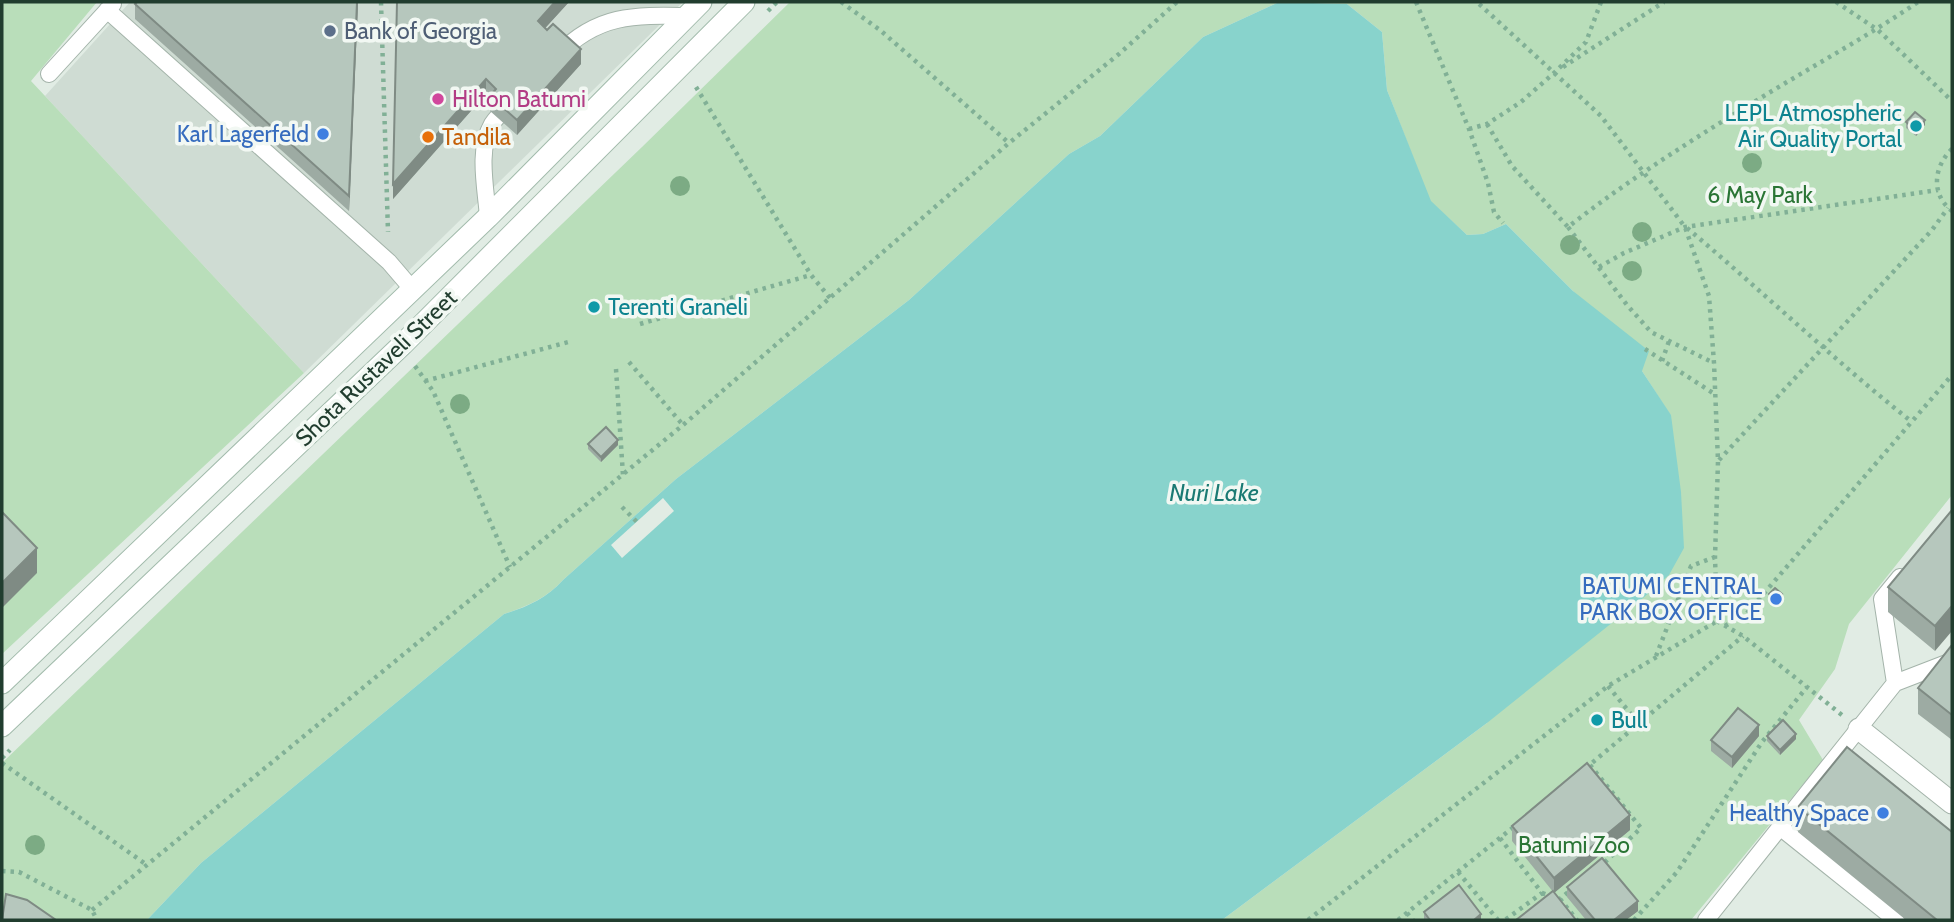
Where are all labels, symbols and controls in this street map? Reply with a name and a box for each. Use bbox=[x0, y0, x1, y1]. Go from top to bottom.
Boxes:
place label: Bank of Georgia bbox=[344, 17, 497, 45]
marker: Bank of Georgia bbox=[322, 23, 338, 39]
place label: Hilton Batumi bbox=[452, 85, 586, 113]
marker: Hilton Batumi bbox=[430, 91, 446, 107]
place label: LEPL Atmospheric Air Quality Portal bbox=[1725, 99, 1903, 153]
marker: LEPL Atmospheric Air Quality Portal bbox=[1908, 118, 1924, 134]
place label: Karl Lagerfeld bbox=[177, 120, 309, 148]
place label: Tandila bbox=[442, 123, 511, 151]
marker: Karl Lagerfeld bbox=[315, 126, 331, 142]
marker: Tandila bbox=[420, 129, 436, 145]
park label: 6 May Park bbox=[1707, 181, 1813, 209]
street label: Shota Rustaveli Street bbox=[290, 284, 463, 452]
place label: Terenti Graneli bbox=[608, 293, 748, 321]
marker: Terenti Graneli bbox=[586, 299, 602, 315]
water label: Nuri Lake bbox=[1169, 478, 1259, 507]
place label: BATUMI CENTRAL PARK BOX OFFICE bbox=[1579, 572, 1762, 626]
marker: BATUMI CENTRAL PARK BOX OFFICE bbox=[1768, 591, 1784, 607]
place label: Bull bbox=[1611, 706, 1648, 734]
marker: Bull bbox=[1589, 712, 1605, 728]
place label: Healthy Space bbox=[1729, 799, 1869, 827]
marker: Healthy Space bbox=[1875, 805, 1891, 821]
park label: Batumi Zoo bbox=[1518, 831, 1630, 859]

